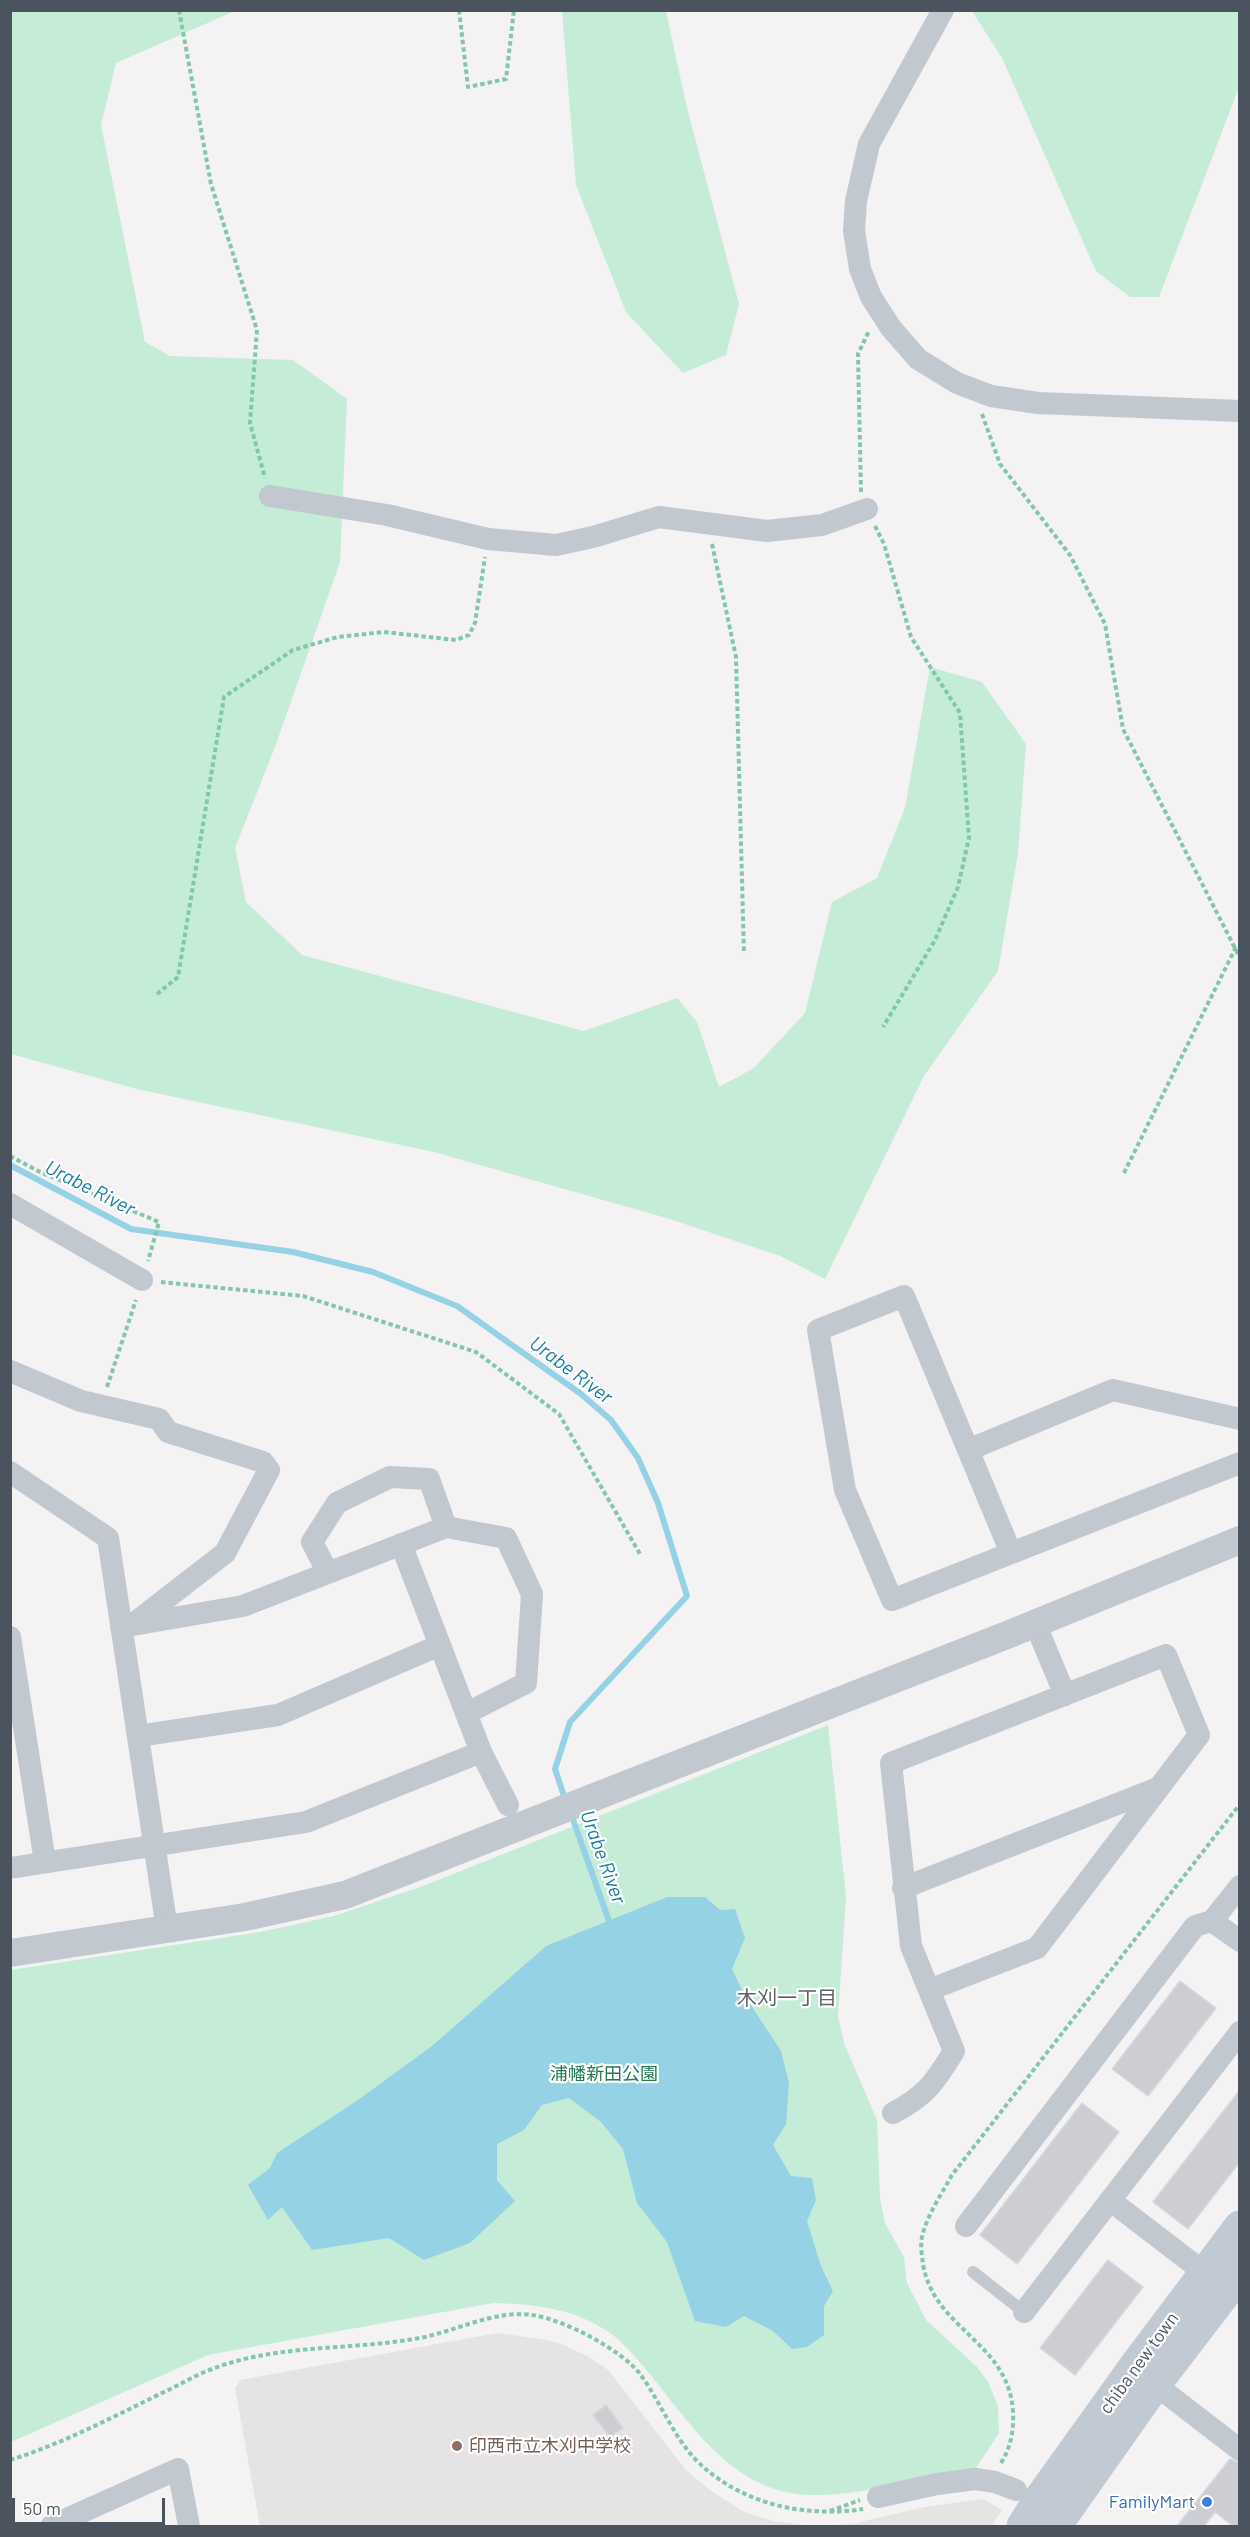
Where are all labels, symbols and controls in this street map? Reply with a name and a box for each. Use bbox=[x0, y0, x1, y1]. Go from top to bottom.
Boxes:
water label: Urabe River bbox=[41, 1155, 139, 1221]
water label: Urabe River bbox=[525, 1331, 617, 1409]
water label: Urabe River bbox=[575, 1807, 631, 1907]
district label: 木刈一丁目 bbox=[737, 1986, 837, 2010]
park label: 浦幡新田公園 bbox=[550, 2063, 658, 2085]
street label: chiba new town bbox=[1095, 2308, 1183, 2418]
place label: 印西市立木刈中学校 bbox=[469, 2435, 631, 2457]
marker: 印西市立木刈中学校 bbox=[450, 2439, 464, 2453]
scale bar bbox=[15, 2486, 168, 2524]
place label: FamilyMart bbox=[1109, 2491, 1195, 2513]
marker: FamilyMart bbox=[1200, 2495, 1214, 2509]
text: 50 m bbox=[23, 2497, 61, 2519]

